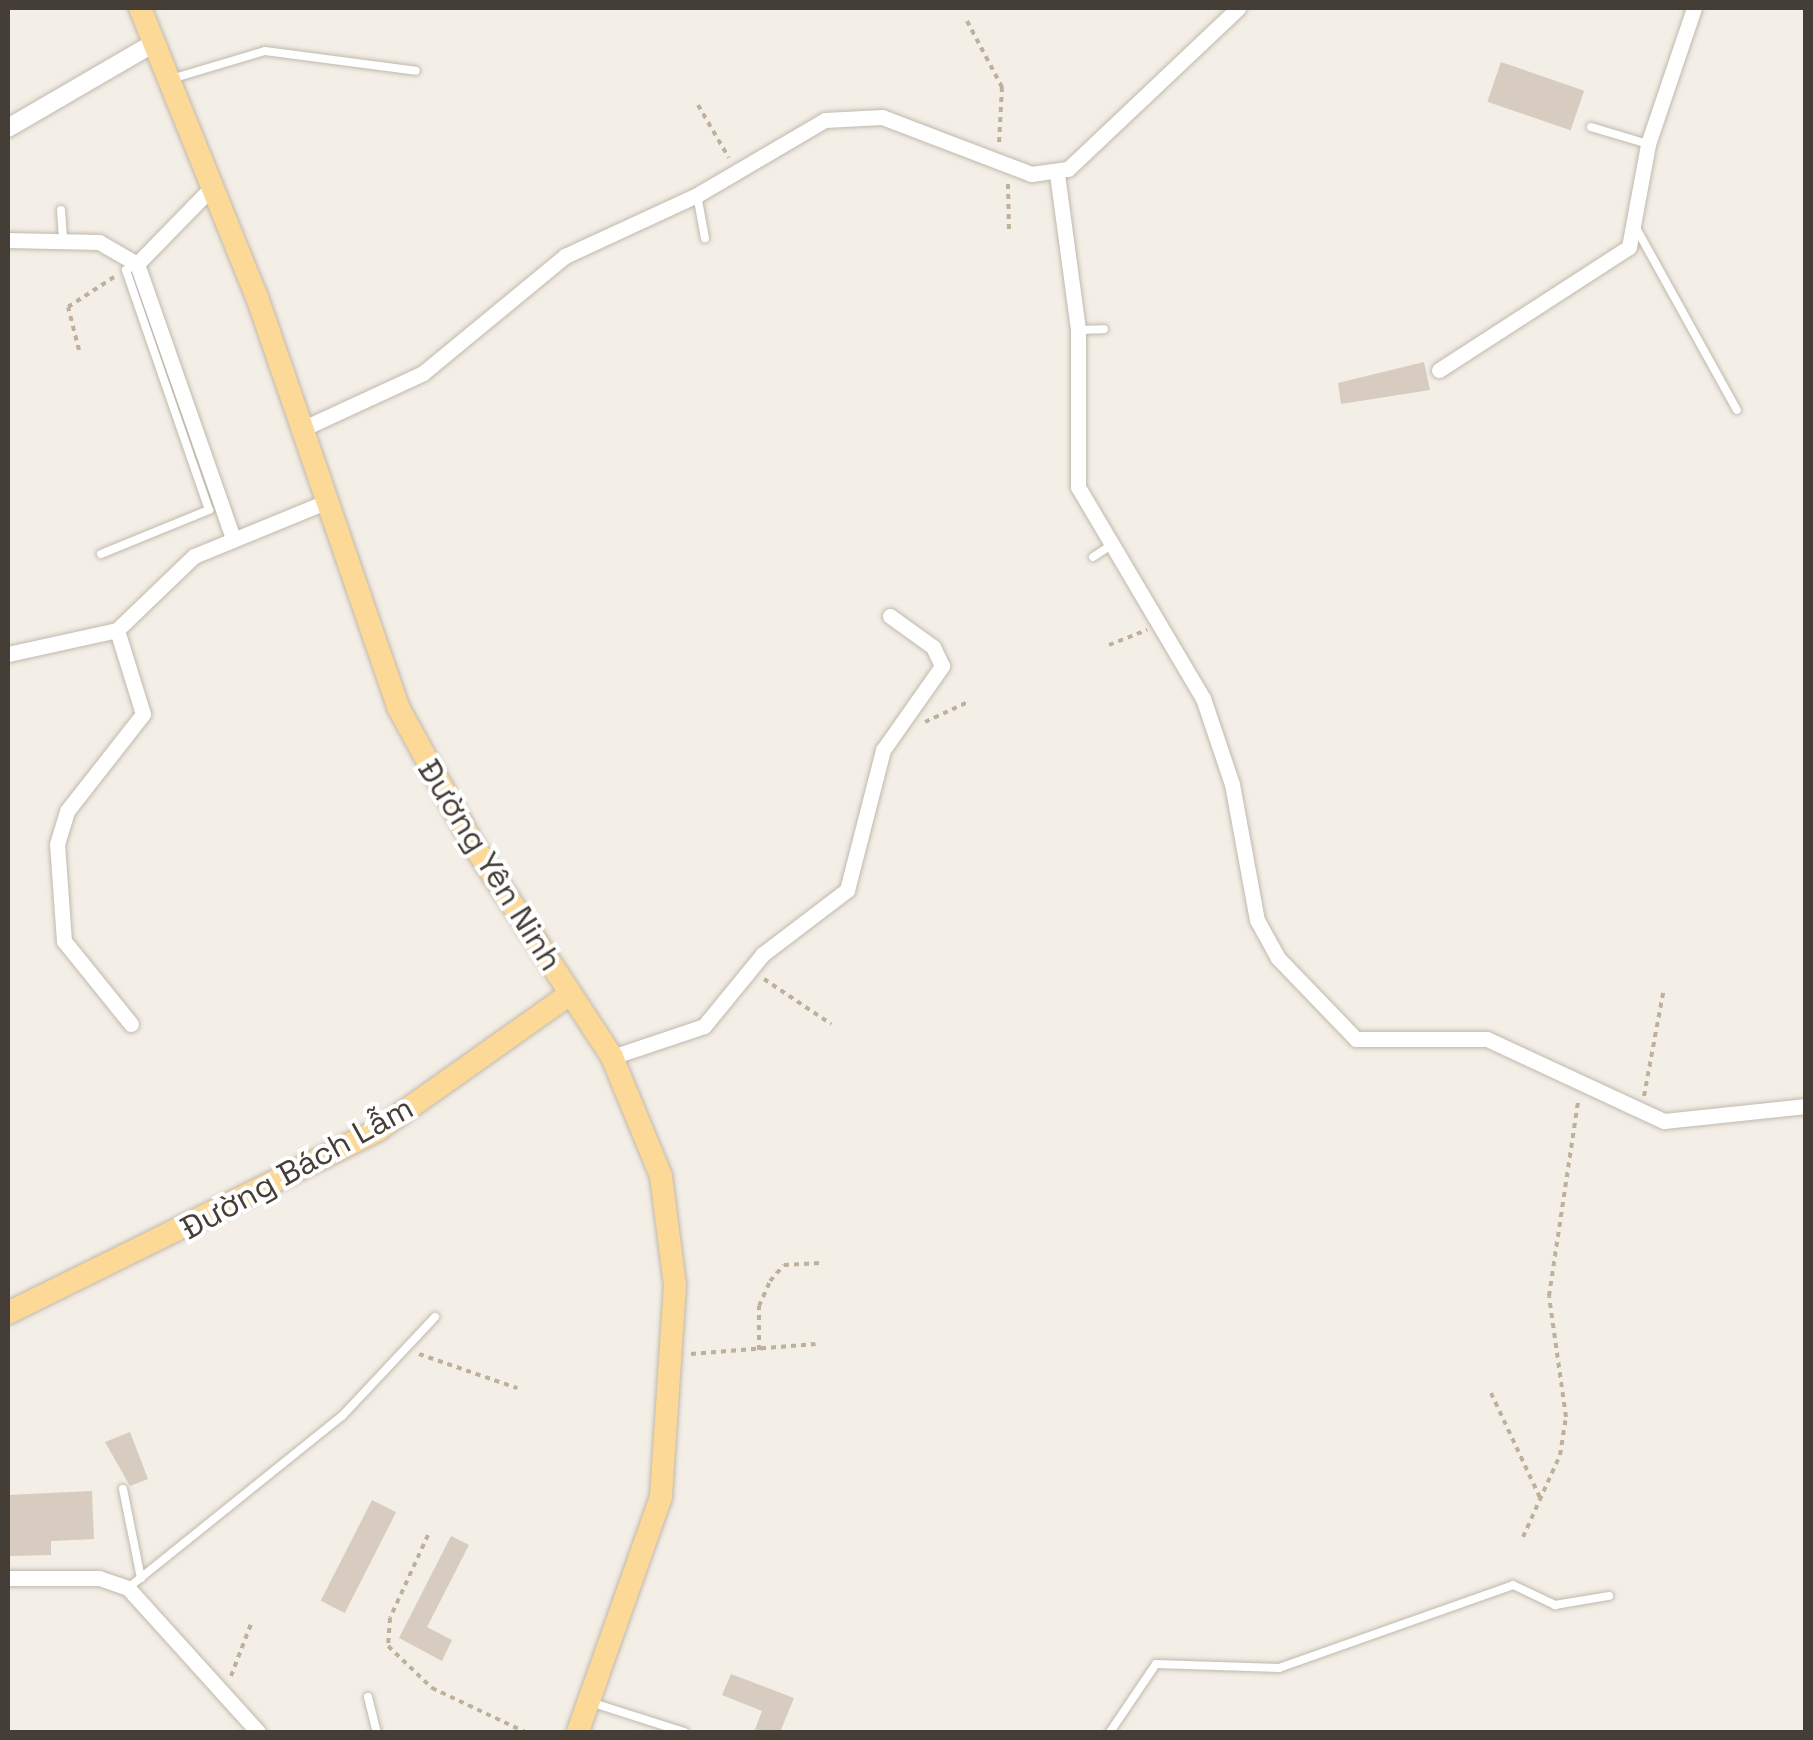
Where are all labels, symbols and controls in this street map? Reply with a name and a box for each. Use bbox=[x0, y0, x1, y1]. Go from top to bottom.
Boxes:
street label: Đường Yên Ninh bbox=[410, 752, 570, 978]
street label: Đường Bách Lẫm bbox=[174, 1088, 420, 1248]

